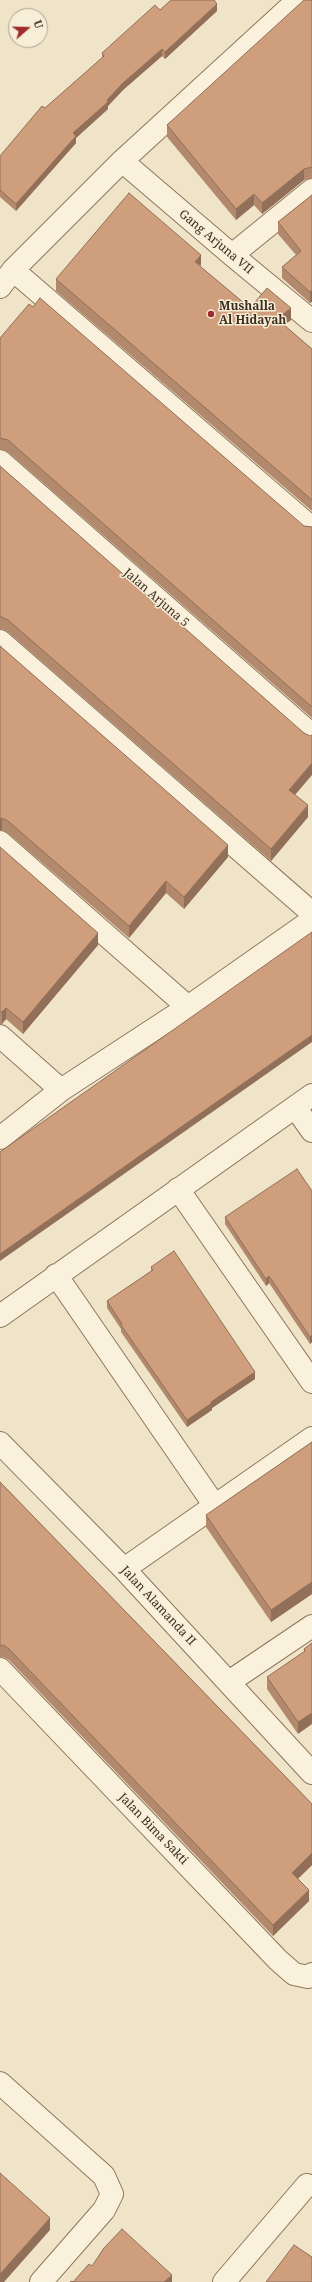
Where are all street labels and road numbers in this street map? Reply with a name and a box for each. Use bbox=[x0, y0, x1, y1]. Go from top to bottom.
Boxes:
street label: Gang Arjuna VII bbox=[176, 207, 256, 277]
street label: Jalan Arjuna 5 bbox=[120, 566, 192, 630]
street label: Jalan Alamanda II bbox=[118, 1563, 198, 1649]
street label: Jalan Bima Sakti bbox=[115, 1790, 191, 1868]

